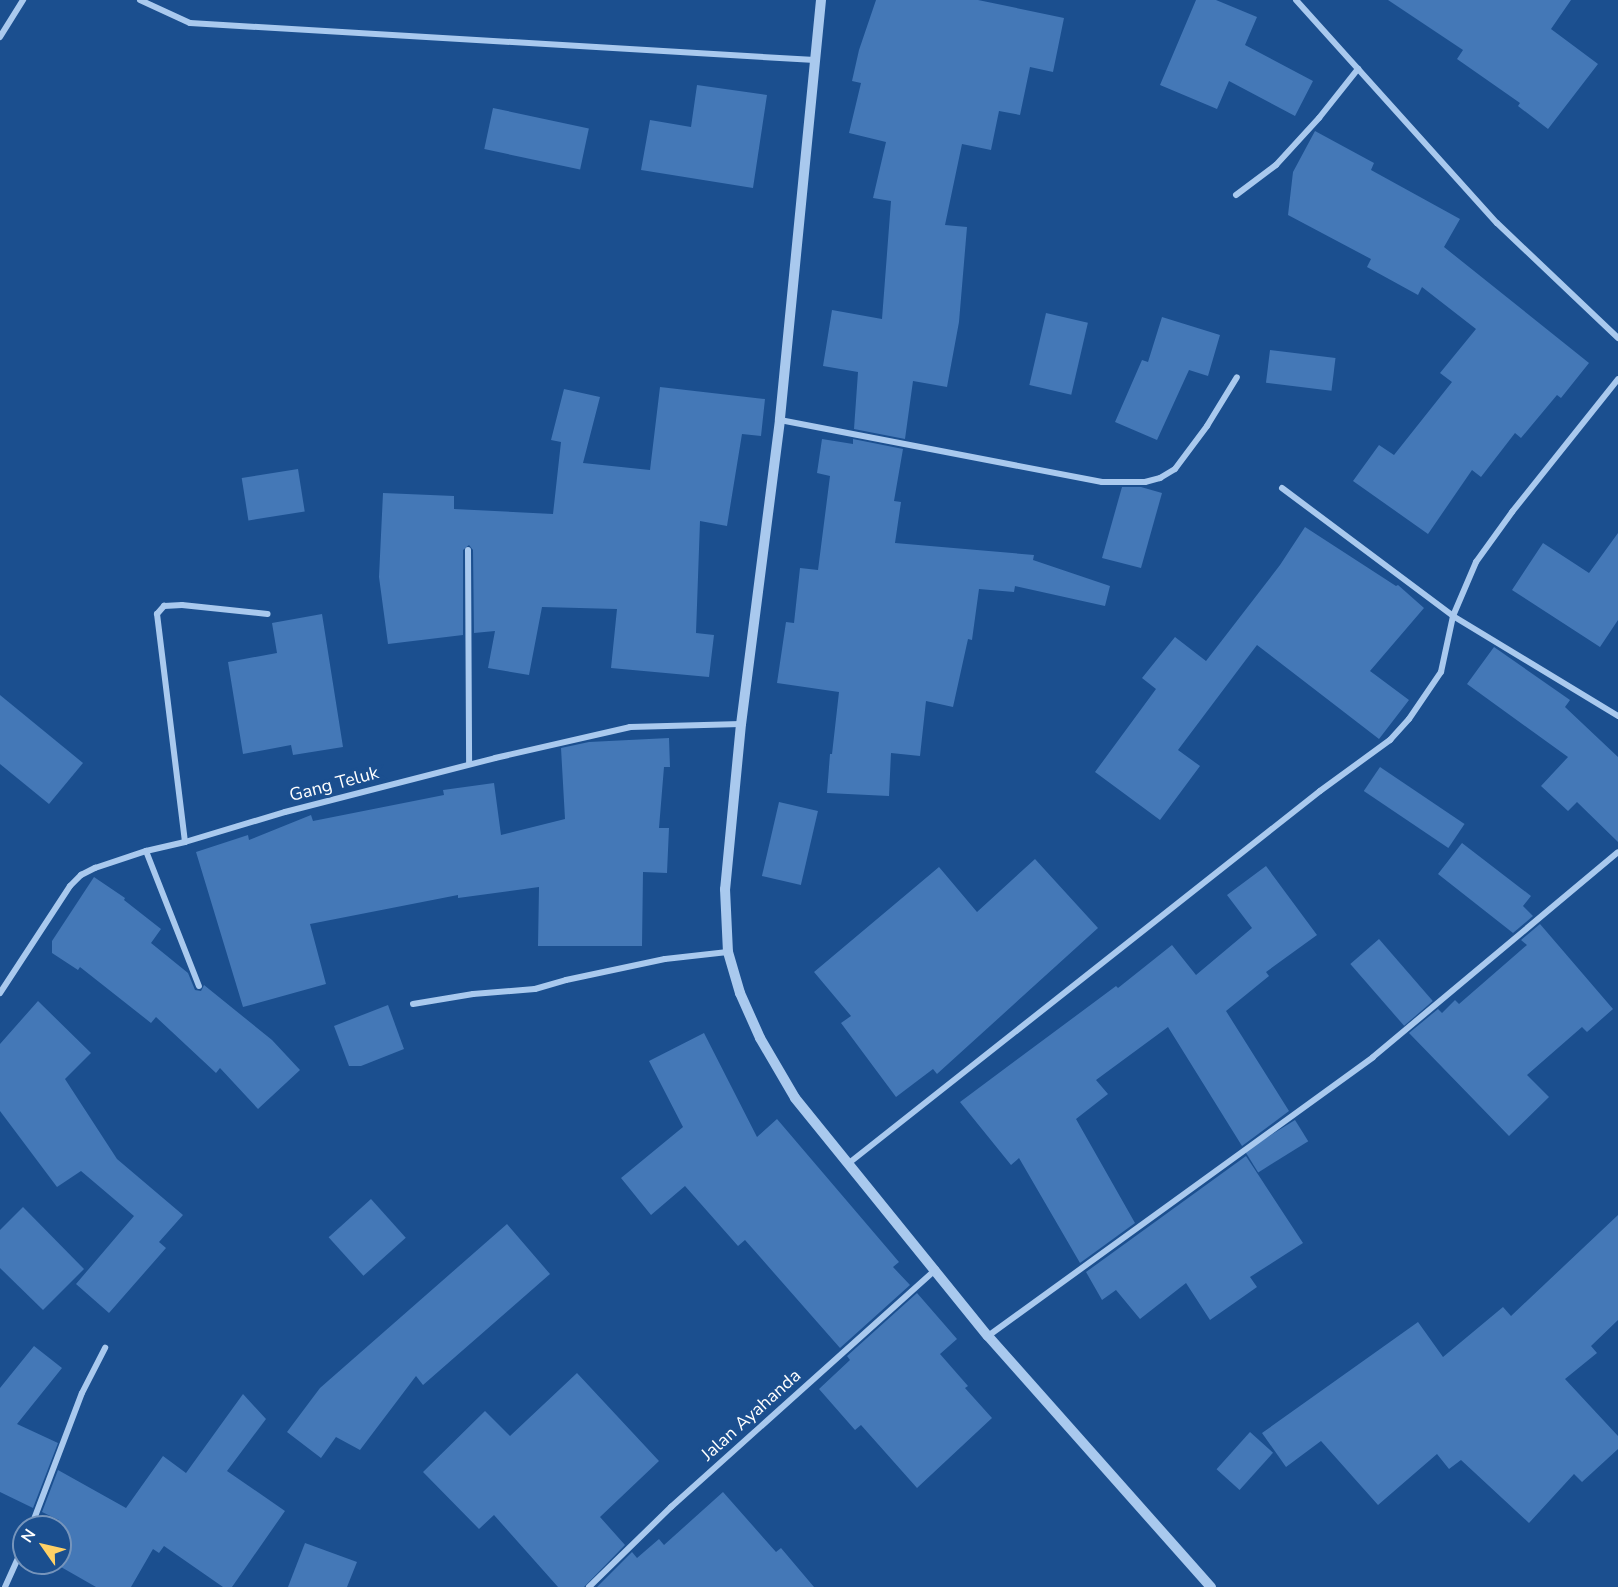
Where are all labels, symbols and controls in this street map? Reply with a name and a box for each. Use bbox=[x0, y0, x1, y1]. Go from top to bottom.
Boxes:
street label: Gang Teluk bbox=[287, 762, 381, 806]
street label: Jalan Ayahanda bbox=[697, 1365, 805, 1465]
north arrow bbox=[12, 1515, 72, 1575]
text: N bbox=[16, 1525, 41, 1547]

